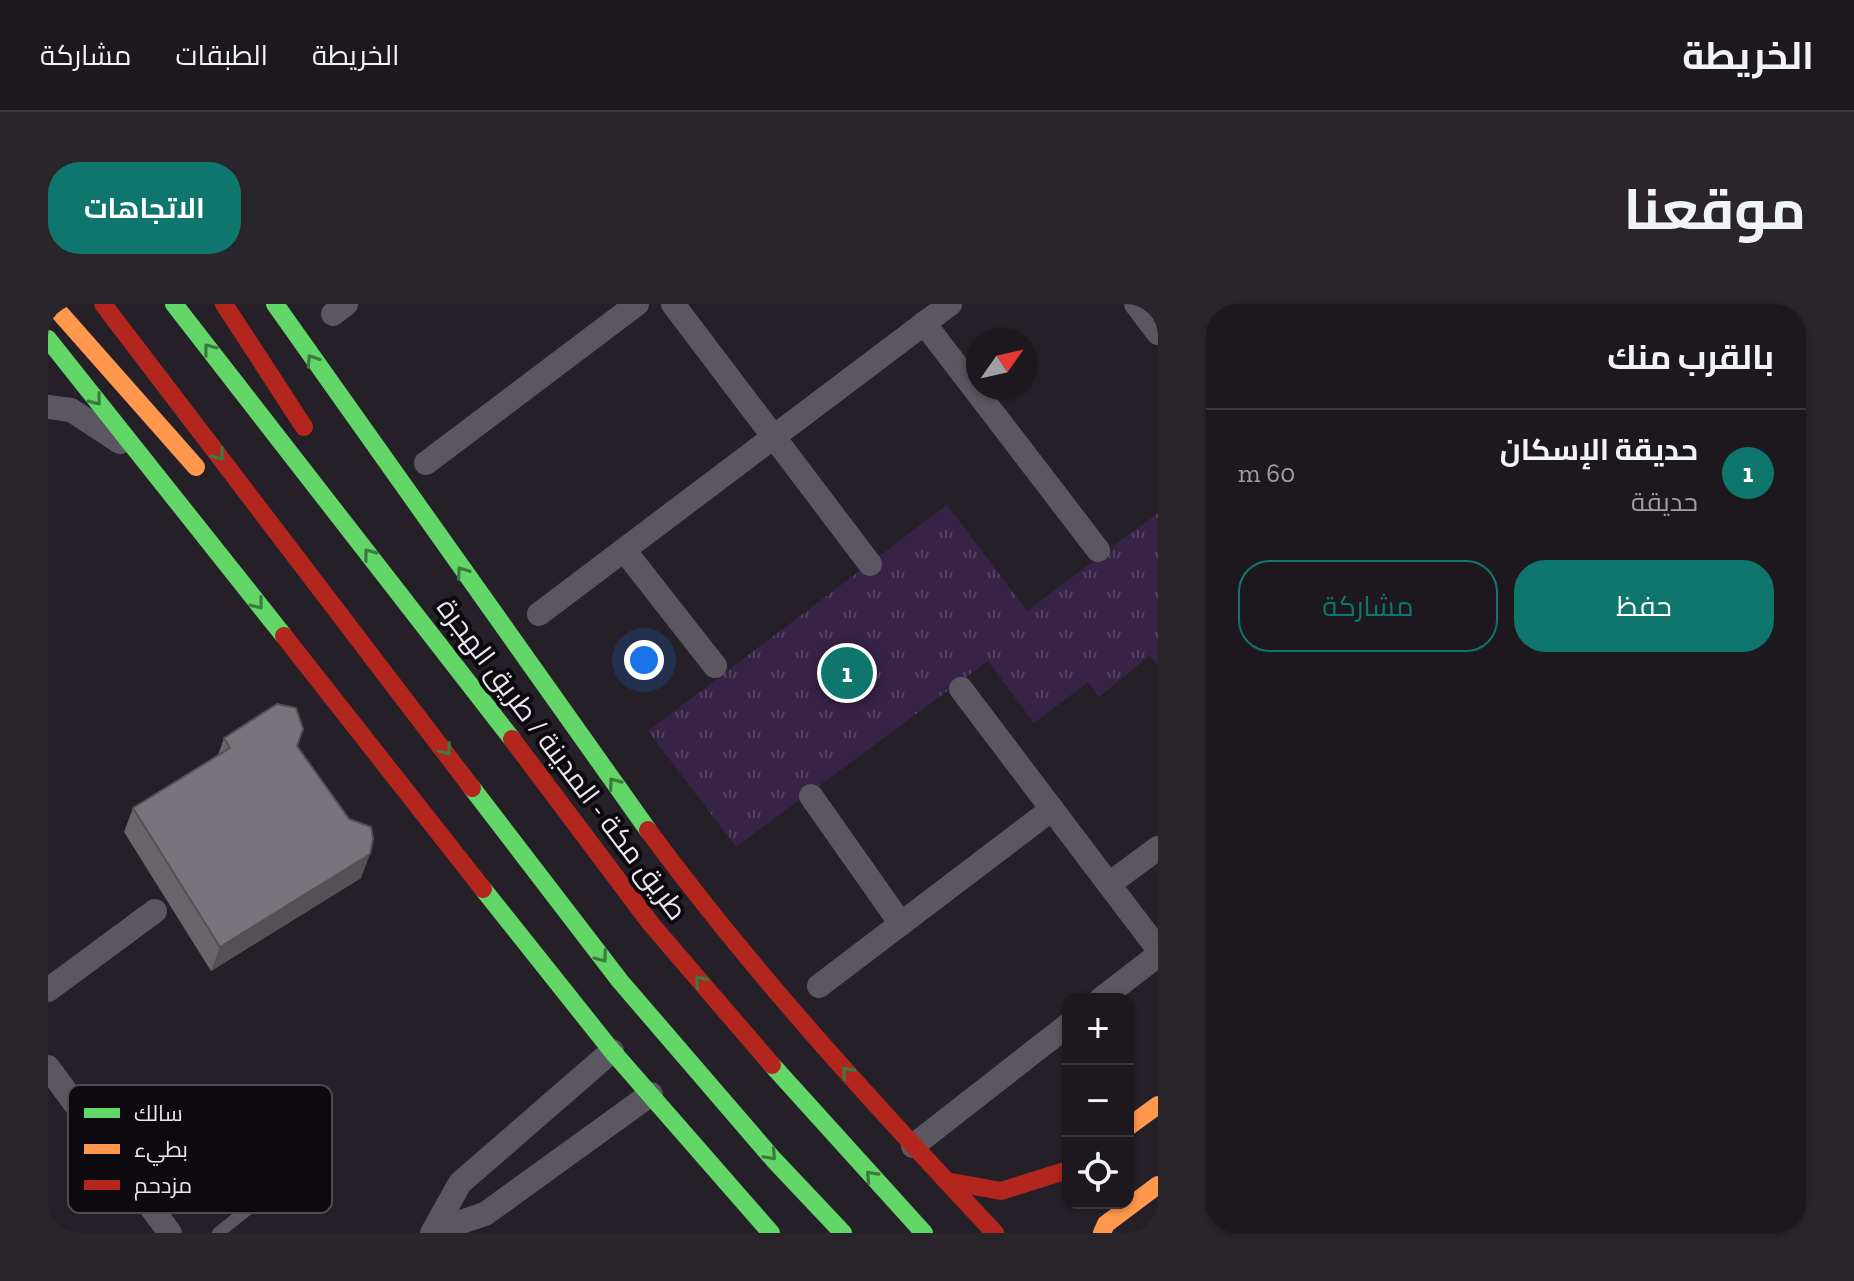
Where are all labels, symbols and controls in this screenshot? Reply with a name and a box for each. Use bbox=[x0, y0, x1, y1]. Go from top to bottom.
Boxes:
text: الخريطة bbox=[1682, 33, 1814, 79]
text: مشاركة bbox=[40, 39, 131, 72]
text: الطبقات bbox=[175, 39, 268, 72]
text: الخريطة bbox=[312, 39, 399, 72]
button: الاتجاهات bbox=[48, 162, 241, 254]
text: موقعنا bbox=[1623, 176, 1806, 243]
north arrow bbox=[966, 328, 1038, 400]
text: بالقرب منك bbox=[1607, 337, 1774, 378]
one-way arrow bbox=[204, 344, 219, 358]
one-way arrow bbox=[306, 354, 321, 368]
one-way arrow bbox=[87, 391, 101, 406]
text: حديقة الإسكان bbox=[1500, 432, 1698, 468]
one-way arrow bbox=[210, 446, 224, 460]
text: 60 m bbox=[1238, 457, 1295, 489]
text: 1 bbox=[1743, 457, 1753, 489]
text: حديقة bbox=[1631, 486, 1698, 518]
one-way arrow bbox=[365, 548, 379, 563]
button: مشاركة bbox=[1238, 560, 1498, 652]
button: حفظ bbox=[1514, 560, 1774, 652]
one-way arrow bbox=[457, 567, 472, 581]
street label: طريق مكة - المدينة / طريق الهجرة bbox=[430, 592, 694, 926]
one-way arrow bbox=[248, 595, 263, 609]
your location bbox=[624, 640, 664, 680]
pin: 1 bbox=[821, 643, 873, 703]
one-way arrow bbox=[436, 741, 450, 755]
one-way arrow bbox=[609, 778, 623, 792]
one-way arrow bbox=[592, 949, 607, 963]
one-way arrow bbox=[695, 975, 710, 990]
map controls bbox=[1062, 993, 1134, 1209]
button: + bbox=[1062, 993, 1134, 1065]
button: − bbox=[1062, 1065, 1134, 1137]
one-way arrow bbox=[842, 1067, 857, 1082]
legend bbox=[68, 1085, 332, 1213]
text: سالك bbox=[134, 1100, 183, 1127]
text: بطيء bbox=[134, 1136, 188, 1166]
button: locate bbox=[1062, 1137, 1134, 1209]
one-way arrow bbox=[761, 1146, 775, 1161]
one-way arrow bbox=[866, 1171, 881, 1185]
text: مزدحم bbox=[134, 1172, 192, 1201]

